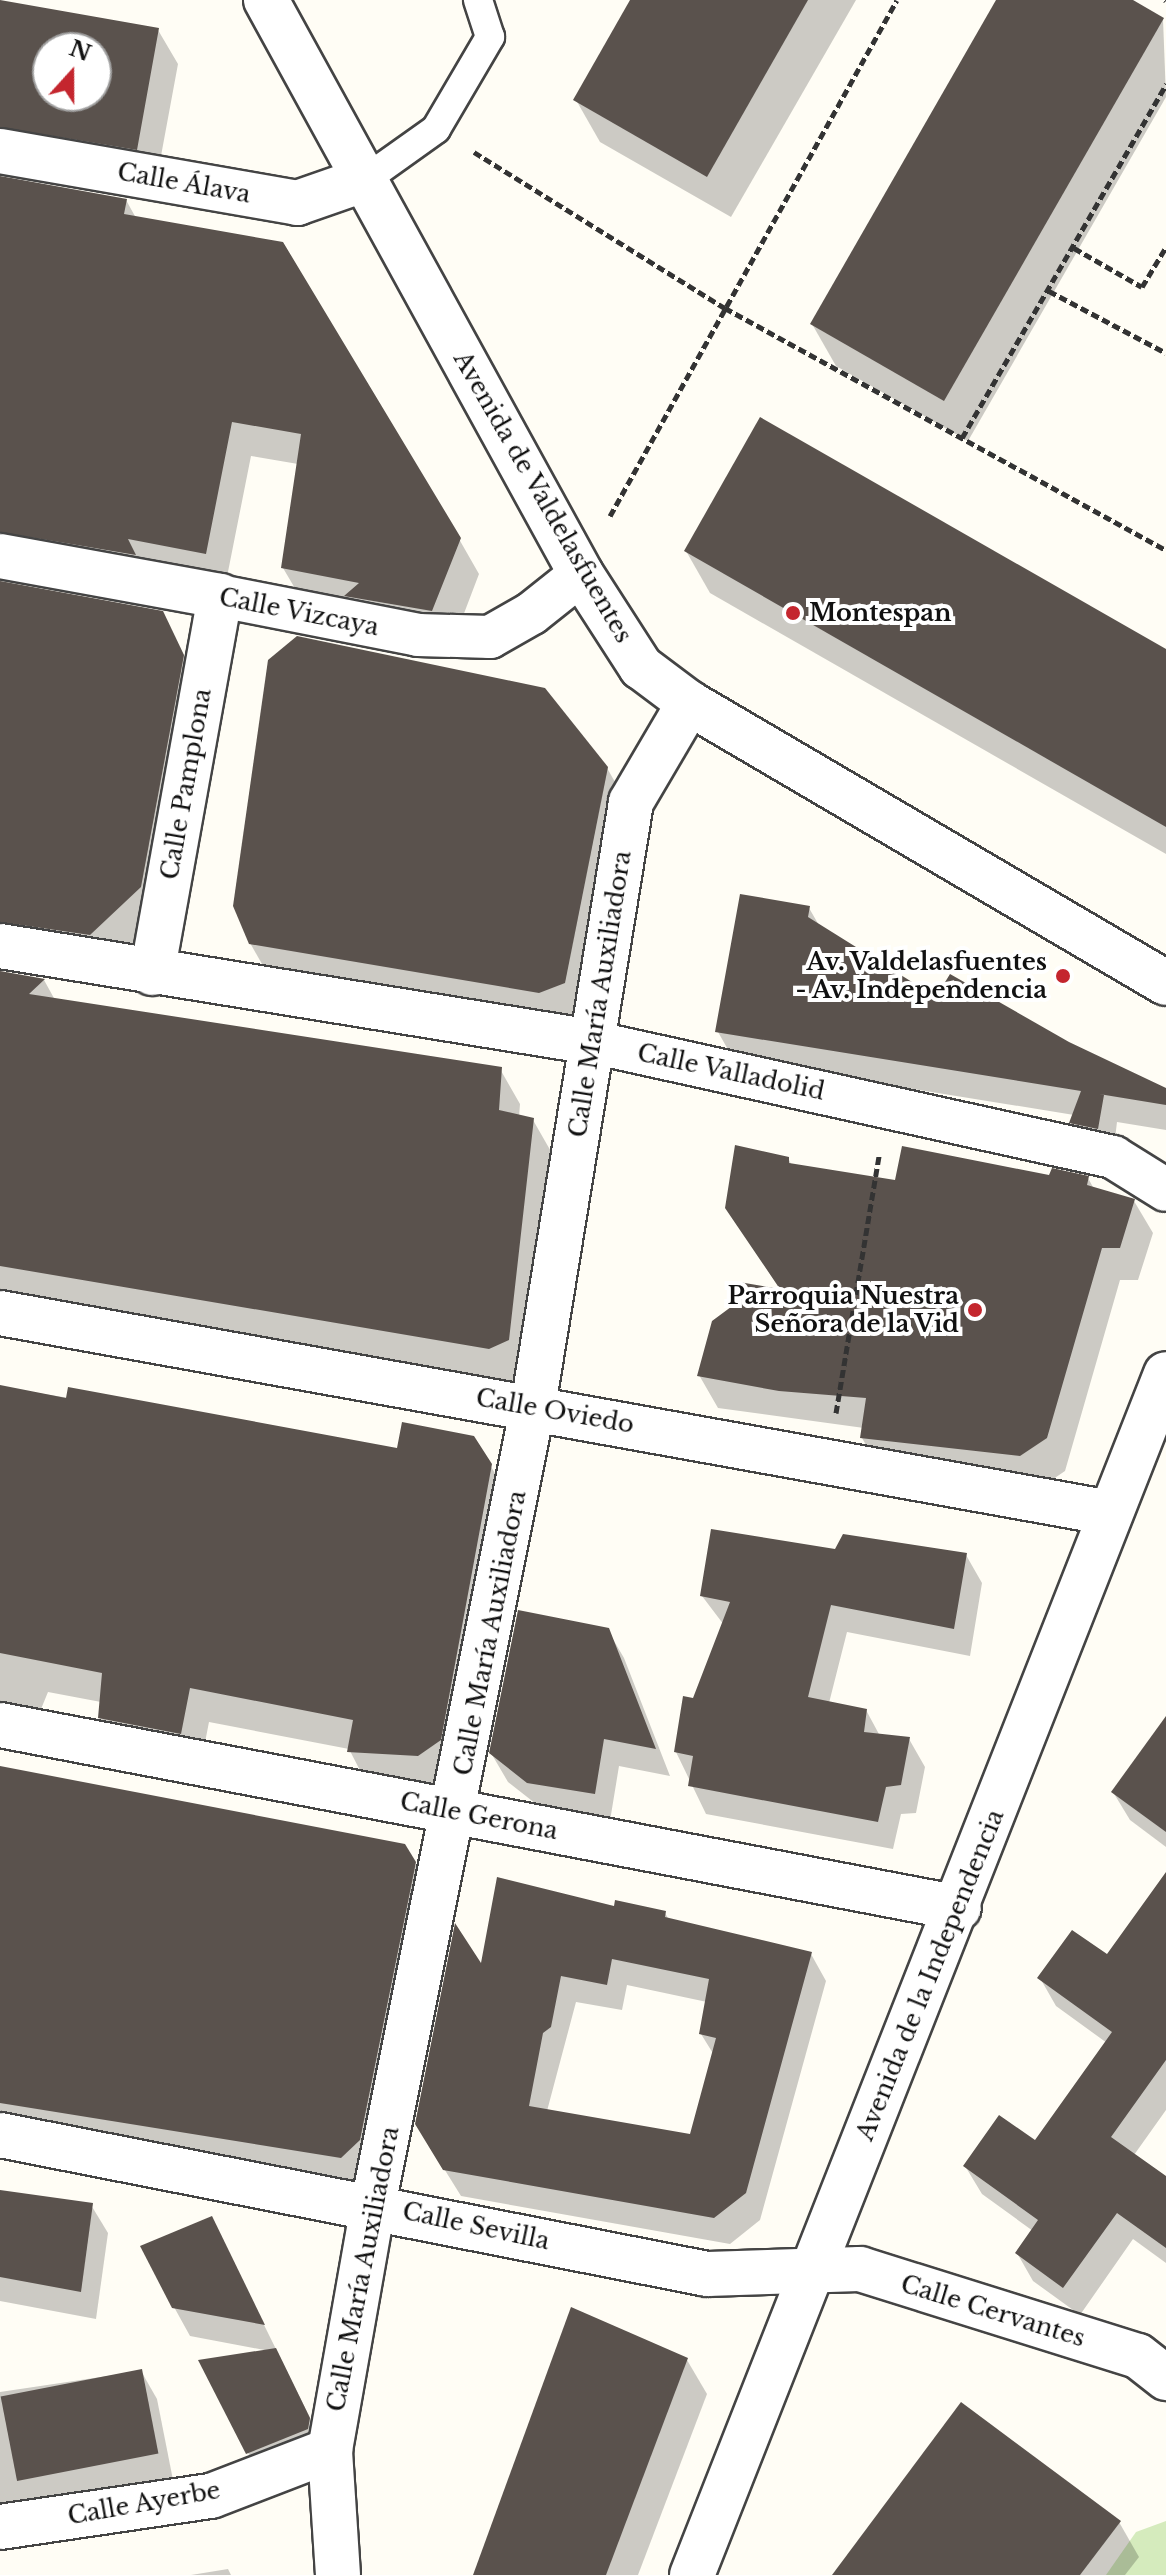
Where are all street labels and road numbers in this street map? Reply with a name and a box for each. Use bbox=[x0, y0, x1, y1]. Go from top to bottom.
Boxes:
street label: Calle Álava bbox=[115, 157, 253, 209]
street label: Avenida de Valdelasfuentes bbox=[447, 346, 639, 648]
street label: Calle Vizcaya bbox=[216, 582, 382, 642]
street label: Calle Pamplona bbox=[155, 686, 217, 882]
street label: Calle María Auxiliadora bbox=[563, 848, 637, 1140]
street label: Calle Valladolid bbox=[634, 1038, 828, 1106]
street label: Calle Oviedo bbox=[474, 1383, 636, 1439]
street label: Calle María Auxiliadora bbox=[448, 1487, 532, 1779]
street label: Calle Gerona bbox=[398, 1787, 560, 1845]
street label: Avenida de la Independencia bbox=[850, 1805, 1010, 2145]
street label: Calle María Auxiliadora bbox=[321, 2123, 405, 2415]
street label: Calle Sevilla bbox=[400, 2196, 552, 2256]
street label: Calle Cervantes bbox=[897, 2269, 1089, 2353]
street label: Calle Ayerbe bbox=[65, 2475, 223, 2531]

